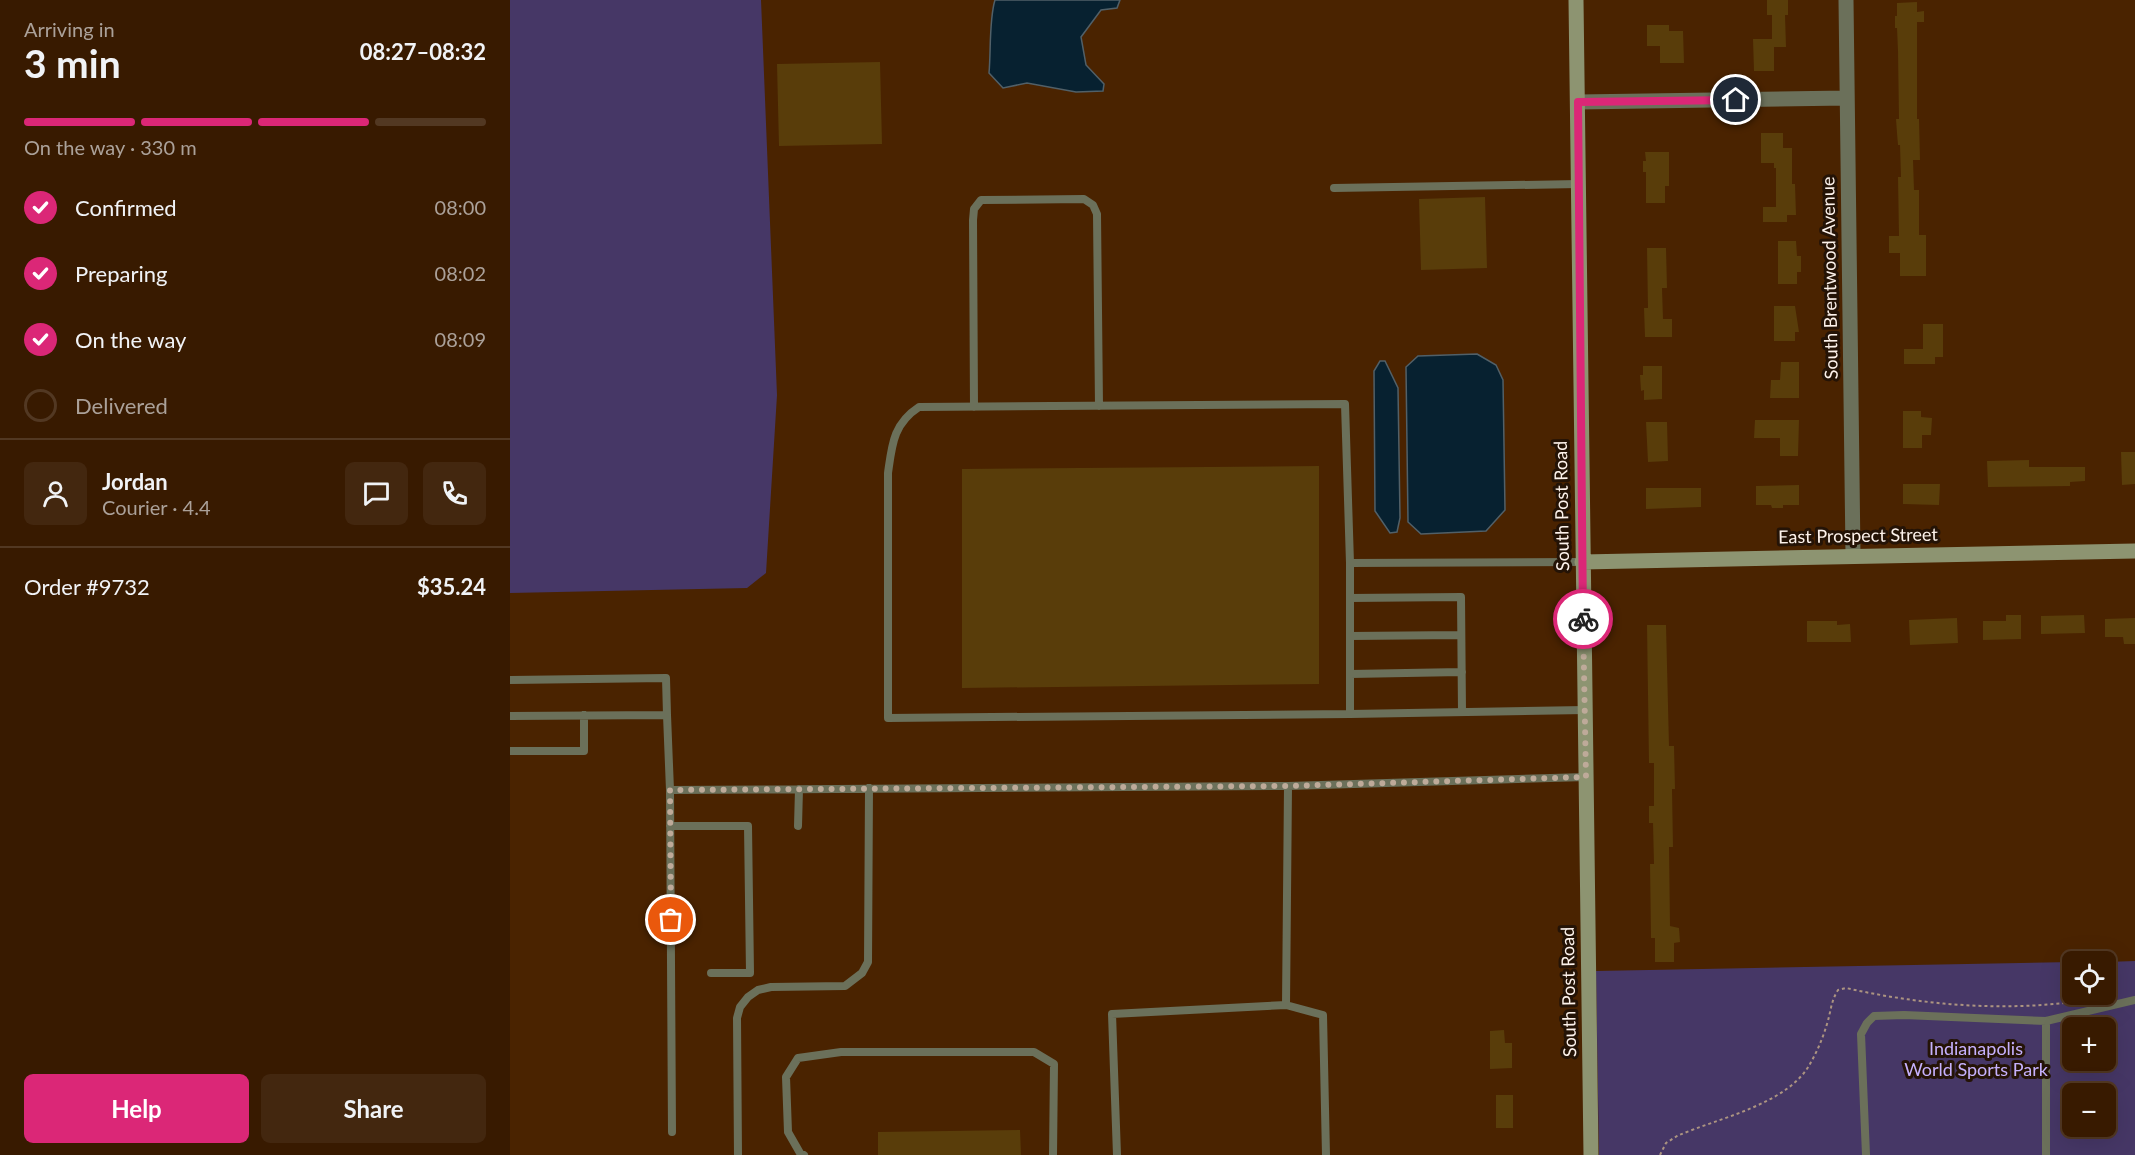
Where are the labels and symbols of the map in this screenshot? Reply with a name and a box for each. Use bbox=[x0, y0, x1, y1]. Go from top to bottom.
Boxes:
pin bbox=[1710, 74, 1761, 125]
street label: South Brentwood Avenue bbox=[1816, 177, 1842, 380]
street label: South Post Road bbox=[1549, 441, 1573, 571]
street label: East Prospect Street bbox=[1778, 523, 1938, 547]
courier bbox=[1553, 589, 1613, 649]
pin bbox=[645, 894, 696, 945]
street label: South Post Road bbox=[1556, 927, 1580, 1057]
park label: Indianapolis World Sports Park bbox=[1904, 1037, 2049, 1080]

